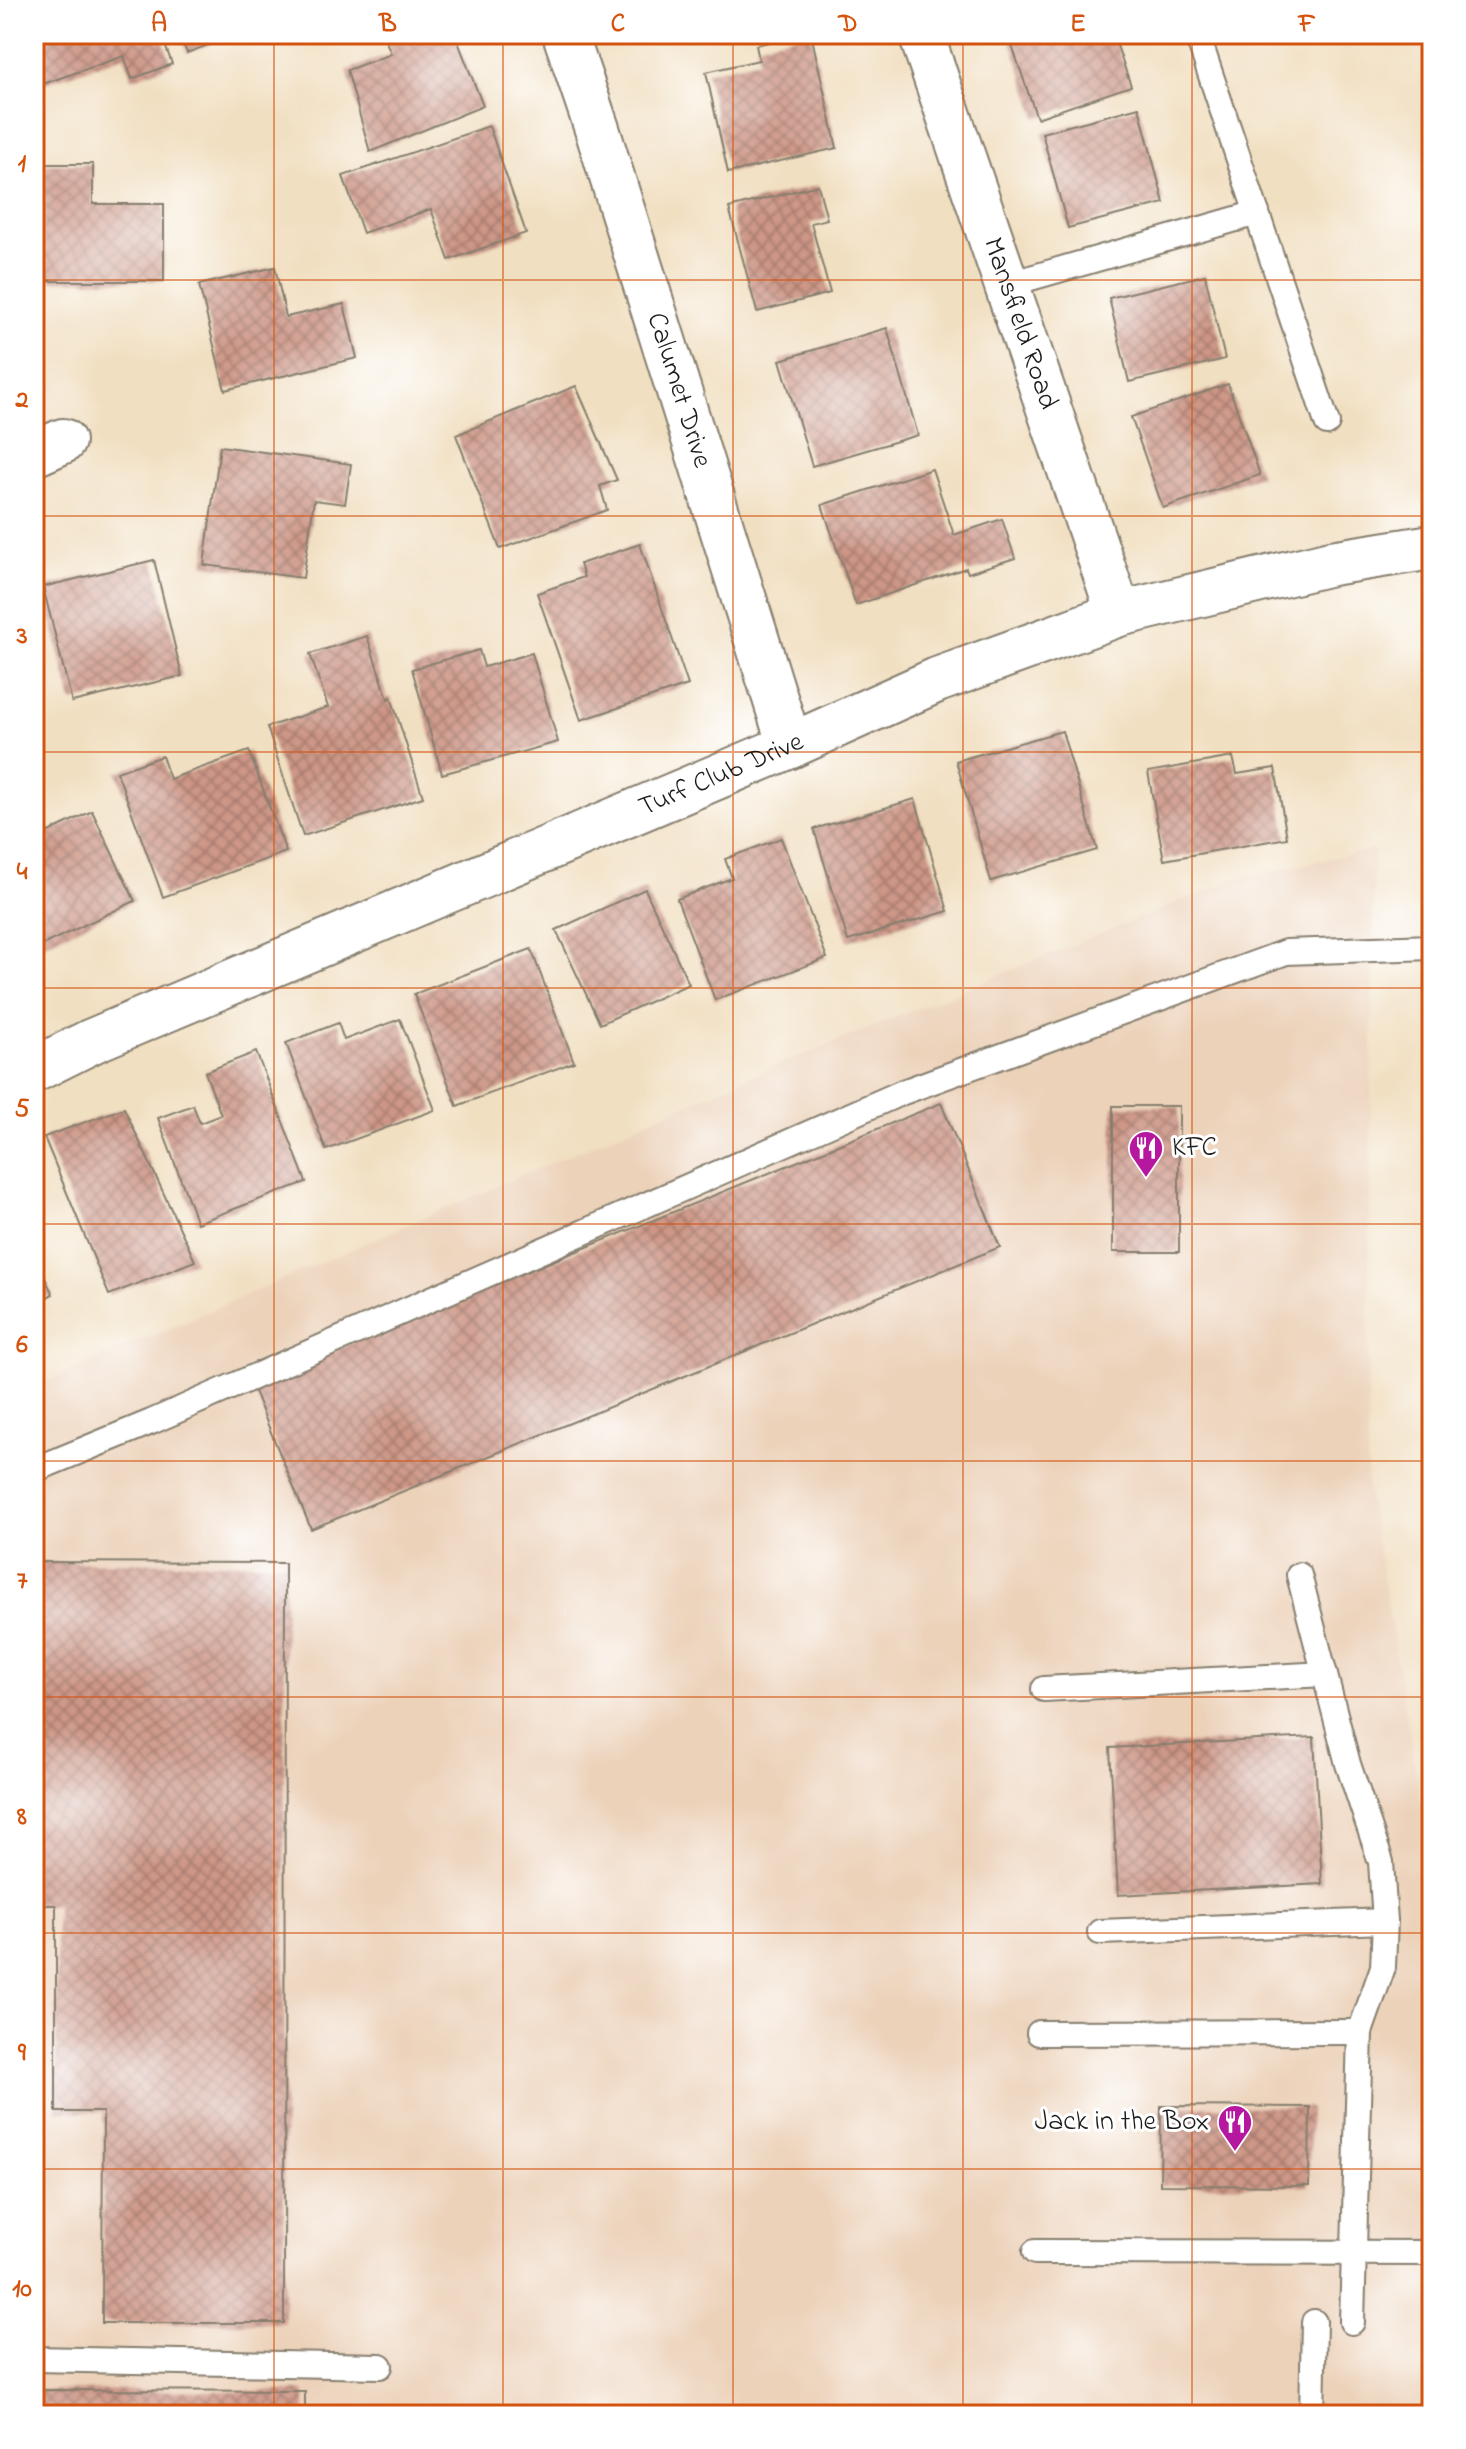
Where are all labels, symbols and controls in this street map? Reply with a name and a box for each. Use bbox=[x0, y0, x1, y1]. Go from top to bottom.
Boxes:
text: A bbox=[151, 6, 167, 44]
text: B bbox=[378, 6, 397, 44]
text: C bbox=[611, 6, 625, 44]
text: D bbox=[837, 6, 858, 44]
text: E bbox=[1070, 6, 1086, 44]
text: F bbox=[1297, 6, 1316, 44]
text: 1 bbox=[18, 146, 27, 184]
street label: Mansfield Road bbox=[972, 232, 1068, 415]
street label: Calumet Drive bbox=[635, 308, 722, 473]
text: 2 bbox=[15, 382, 29, 420]
text: 3 bbox=[16, 618, 28, 656]
street label: Turf Club Drive bbox=[633, 722, 811, 828]
text: 4 bbox=[17, 854, 28, 892]
text: 5 bbox=[15, 1091, 30, 1129]
place label: KFC bbox=[1172, 1128, 1217, 1169]
restaurant icon: KFC bbox=[1127, 1129, 1165, 1179]
text: 6 bbox=[16, 1327, 28, 1365]
text: 7 bbox=[17, 1563, 28, 1601]
text: 8 bbox=[16, 1799, 27, 1837]
text: 9 bbox=[17, 2035, 27, 2073]
place label: Jack in the Box bbox=[1034, 2102, 1209, 2143]
restaurant icon: Jack in the Box bbox=[1216, 2103, 1254, 2153]
text: 10 bbox=[12, 2271, 32, 2309]

